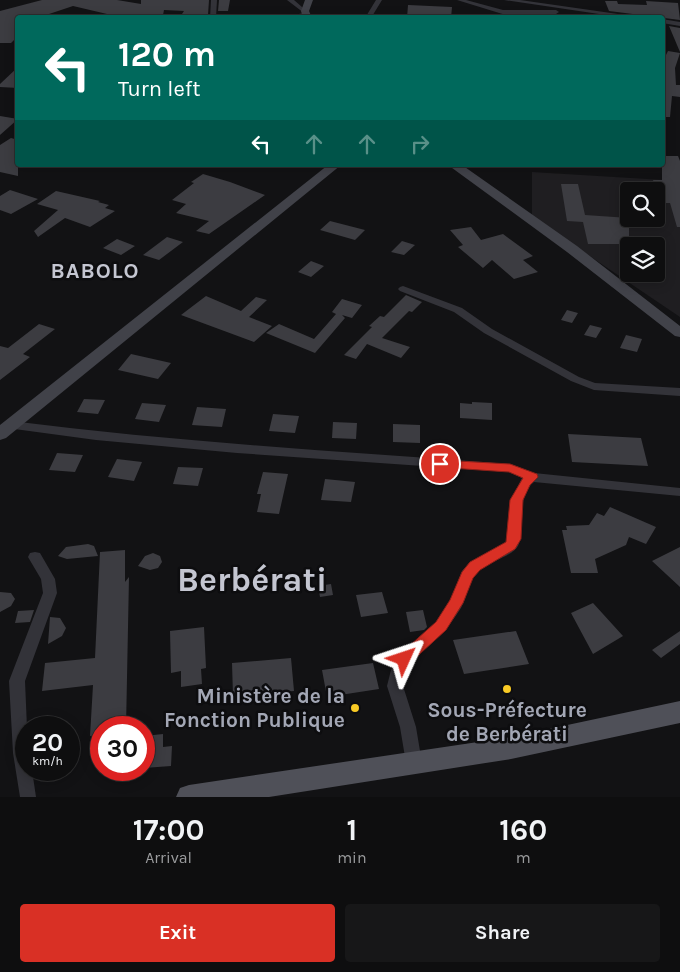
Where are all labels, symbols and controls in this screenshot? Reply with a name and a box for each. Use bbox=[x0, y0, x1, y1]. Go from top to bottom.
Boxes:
text: 120 m bbox=[118, 34, 216, 75]
icon: left bbox=[35, 35, 100, 100]
text: Turn left bbox=[118, 76, 201, 102]
icon: left bbox=[247, 130, 275, 158]
icon: ahead bbox=[300, 130, 328, 158]
icon: ahead bbox=[353, 130, 381, 158]
icon: right bbox=[406, 130, 434, 158]
map controls bbox=[620, 182, 665, 282]
button: search bbox=[620, 182, 665, 227]
button: layers bbox=[620, 237, 665, 282]
district label: BABOLO bbox=[50, 258, 140, 284]
pin bbox=[419, 443, 461, 485]
icon: arrive bbox=[426, 450, 454, 478]
district label: Berbérati bbox=[177, 560, 327, 600]
position arrow bbox=[377, 632, 429, 684]
marker: Sous-Préfecture de Berbérati bbox=[501, 683, 513, 695]
place label: Ministère de la Fonction Publique bbox=[164, 684, 345, 733]
place label: Sous-Préfecture de Berbérati bbox=[427, 698, 587, 746]
marker: Ministère de la Fonction Publique bbox=[349, 702, 361, 714]
speed limit sign: 30 bbox=[90, 716, 155, 781]
text: 20 bbox=[32, 728, 63, 757]
text: km/h bbox=[32, 754, 63, 768]
text: 17:00 bbox=[133, 812, 204, 848]
text: 1 bbox=[347, 812, 357, 848]
text: 160 bbox=[499, 812, 547, 848]
text: Arrival bbox=[145, 848, 192, 867]
text: min bbox=[337, 848, 367, 867]
text: m bbox=[516, 848, 531, 867]
button: Exit bbox=[20, 904, 335, 962]
button: Share bbox=[345, 904, 660, 962]

